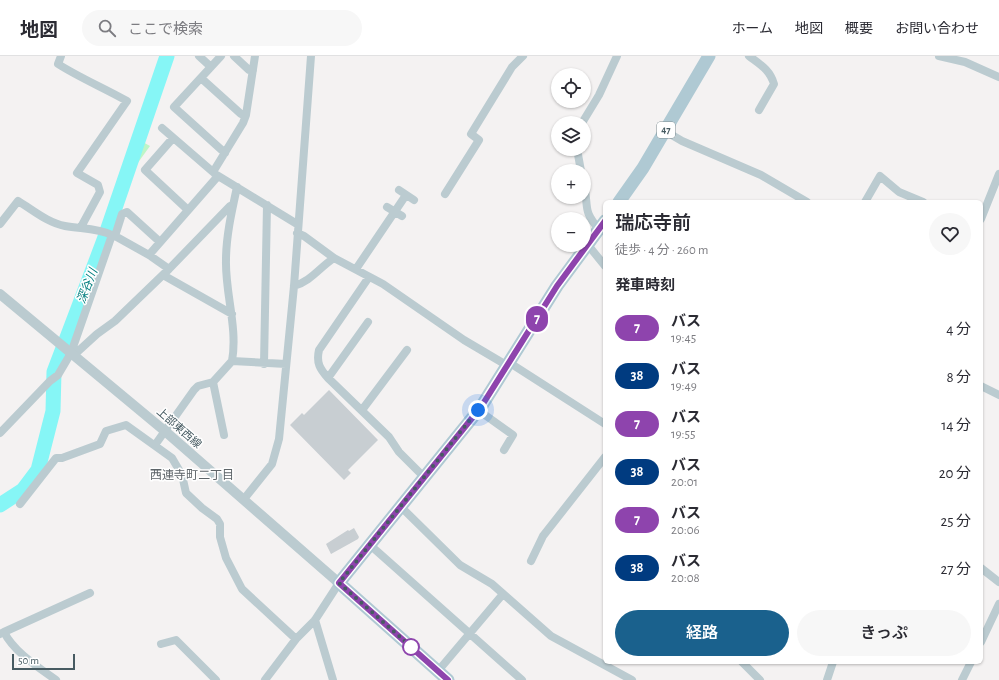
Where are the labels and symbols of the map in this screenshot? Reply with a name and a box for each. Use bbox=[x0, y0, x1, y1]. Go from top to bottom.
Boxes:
road number: 47 bbox=[657, 122, 675, 138]
water label: 深谷川 bbox=[75, 265, 100, 305]
line badge: 7 bbox=[524, 306, 550, 332]
your location bbox=[468, 400, 488, 420]
street label: 上部東西線 bbox=[155, 405, 204, 450]
district label: 西連寺町二丁目 bbox=[150, 469, 234, 481]
unlabelled marker bbox=[402, 638, 420, 656]
scale bar bbox=[12, 652, 75, 671]

